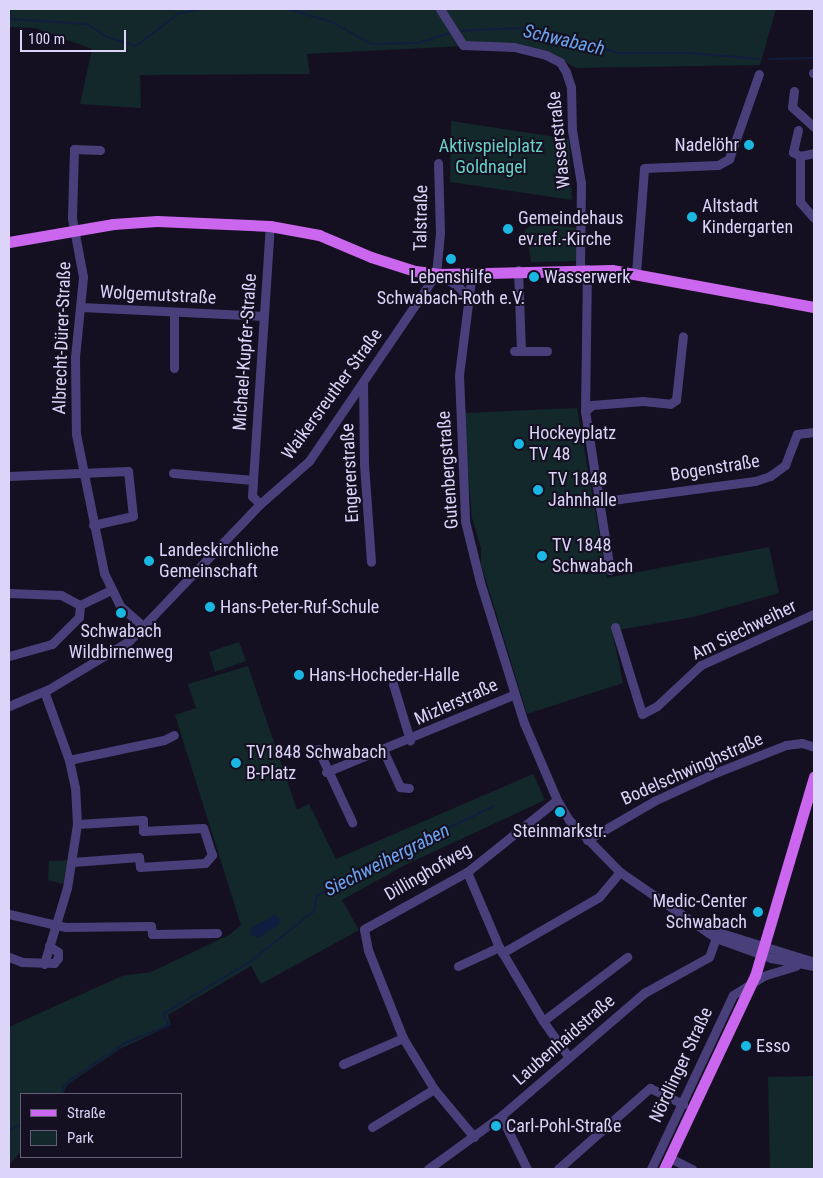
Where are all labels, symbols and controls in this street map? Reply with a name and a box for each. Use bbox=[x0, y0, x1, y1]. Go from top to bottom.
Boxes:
scale bar bbox=[22, 20, 129, 52]
water label: Schwabach bbox=[521, 20, 607, 60]
text: 100 m bbox=[28, 30, 65, 48]
street label: Wasserstraße bbox=[543, 90, 575, 190]
place label: Nadelöhr bbox=[675, 134, 739, 156]
park label: Aktivspielplatz Goldnagel bbox=[439, 136, 543, 178]
marker: Nadelöhr bbox=[743, 139, 755, 151]
street label: Talstraße bbox=[410, 185, 432, 251]
place label: Altstadt Kindergarten bbox=[702, 196, 793, 238]
place label: Gemeindehaus ev.ref.-Kirche bbox=[518, 208, 624, 250]
marker: Altstadt Kindergarten bbox=[686, 211, 698, 223]
marker: Gemeindehaus ev.ref.-Kirche bbox=[502, 223, 514, 235]
marker: Lebenshilfe Schwabach-Roth e.V. bbox=[445, 253, 457, 265]
street label: Albrecht-Dürer-Straße bbox=[49, 261, 75, 415]
place label: Wasserwerk bbox=[544, 266, 630, 288]
place label: Lebenshilfe Schwabach-Roth e.V. bbox=[377, 267, 525, 310]
marker: Wasserwerk bbox=[528, 271, 540, 283]
street label: Michael-Kupfer-Straße bbox=[229, 273, 261, 431]
street label: Wolgemutstraße bbox=[99, 281, 217, 309]
street label: Waikersreuther Straße bbox=[277, 324, 387, 464]
street label: Gutenbergstraße bbox=[433, 410, 463, 530]
street label: Engererstraße bbox=[337, 423, 363, 523]
place label: Hockeyplatz TV 48 bbox=[529, 423, 616, 466]
marker: Hockeyplatz TV 48 bbox=[513, 438, 525, 450]
street label: Bogenstraße bbox=[669, 450, 761, 486]
place label: TV 1848 Jahnhalle bbox=[548, 469, 617, 512]
marker: TV 1848 Jahnhalle bbox=[532, 484, 544, 496]
place label: TV 1848 Schwabach bbox=[552, 535, 633, 578]
place label: Landeskirchliche Gemeinschaft bbox=[159, 540, 279, 582]
marker: TV 1848 Schwabach bbox=[536, 550, 548, 562]
marker: Landeskirchliche Gemeinschaft bbox=[143, 555, 155, 567]
street label: Am Siechweiher bbox=[688, 595, 800, 665]
place label: Hans-Peter-Ruf-Schule bbox=[220, 596, 379, 618]
marker: Hans-Peter-Ruf-Schule bbox=[204, 601, 216, 613]
marker: Schwabach Wildbirnenweg bbox=[115, 607, 127, 619]
place label: Schwabach Wildbirnenweg bbox=[69, 621, 173, 664]
place label: Hans-Hocheder-Halle bbox=[309, 664, 460, 686]
marker: Hans-Hocheder-Halle bbox=[293, 669, 305, 681]
street label: Mizlerstraße bbox=[411, 674, 501, 730]
street label: Bodelschwinghstraße bbox=[618, 728, 766, 810]
place label: TV1848 Schwabach B-Platz bbox=[246, 742, 386, 784]
marker: TV1848 Schwabach B-Platz bbox=[230, 757, 242, 769]
marker: Steinmarkstr. bbox=[554, 806, 566, 818]
water label: Siechweihergraben bbox=[321, 819, 453, 901]
place label: Steinmarkstr. bbox=[513, 820, 607, 842]
street label: Dillinghofweg bbox=[381, 838, 475, 906]
place label: Medic-Center Schwabach bbox=[653, 891, 747, 934]
marker: Medic-Center Schwabach bbox=[751, 905, 765, 919]
street label: Laubenhaidstraße bbox=[509, 990, 619, 1090]
street label: Nördlinger Straße bbox=[645, 1004, 717, 1126]
place label: Esso bbox=[756, 1035, 790, 1057]
marker: Esso bbox=[740, 1040, 752, 1052]
legend bbox=[20, 1093, 182, 1158]
text: Straße bbox=[67, 1104, 106, 1122]
place label: Carl-Pohl-Straße bbox=[506, 1115, 621, 1137]
marker: Carl-Pohl-Straße bbox=[490, 1120, 502, 1132]
text: Park bbox=[67, 1129, 94, 1147]

